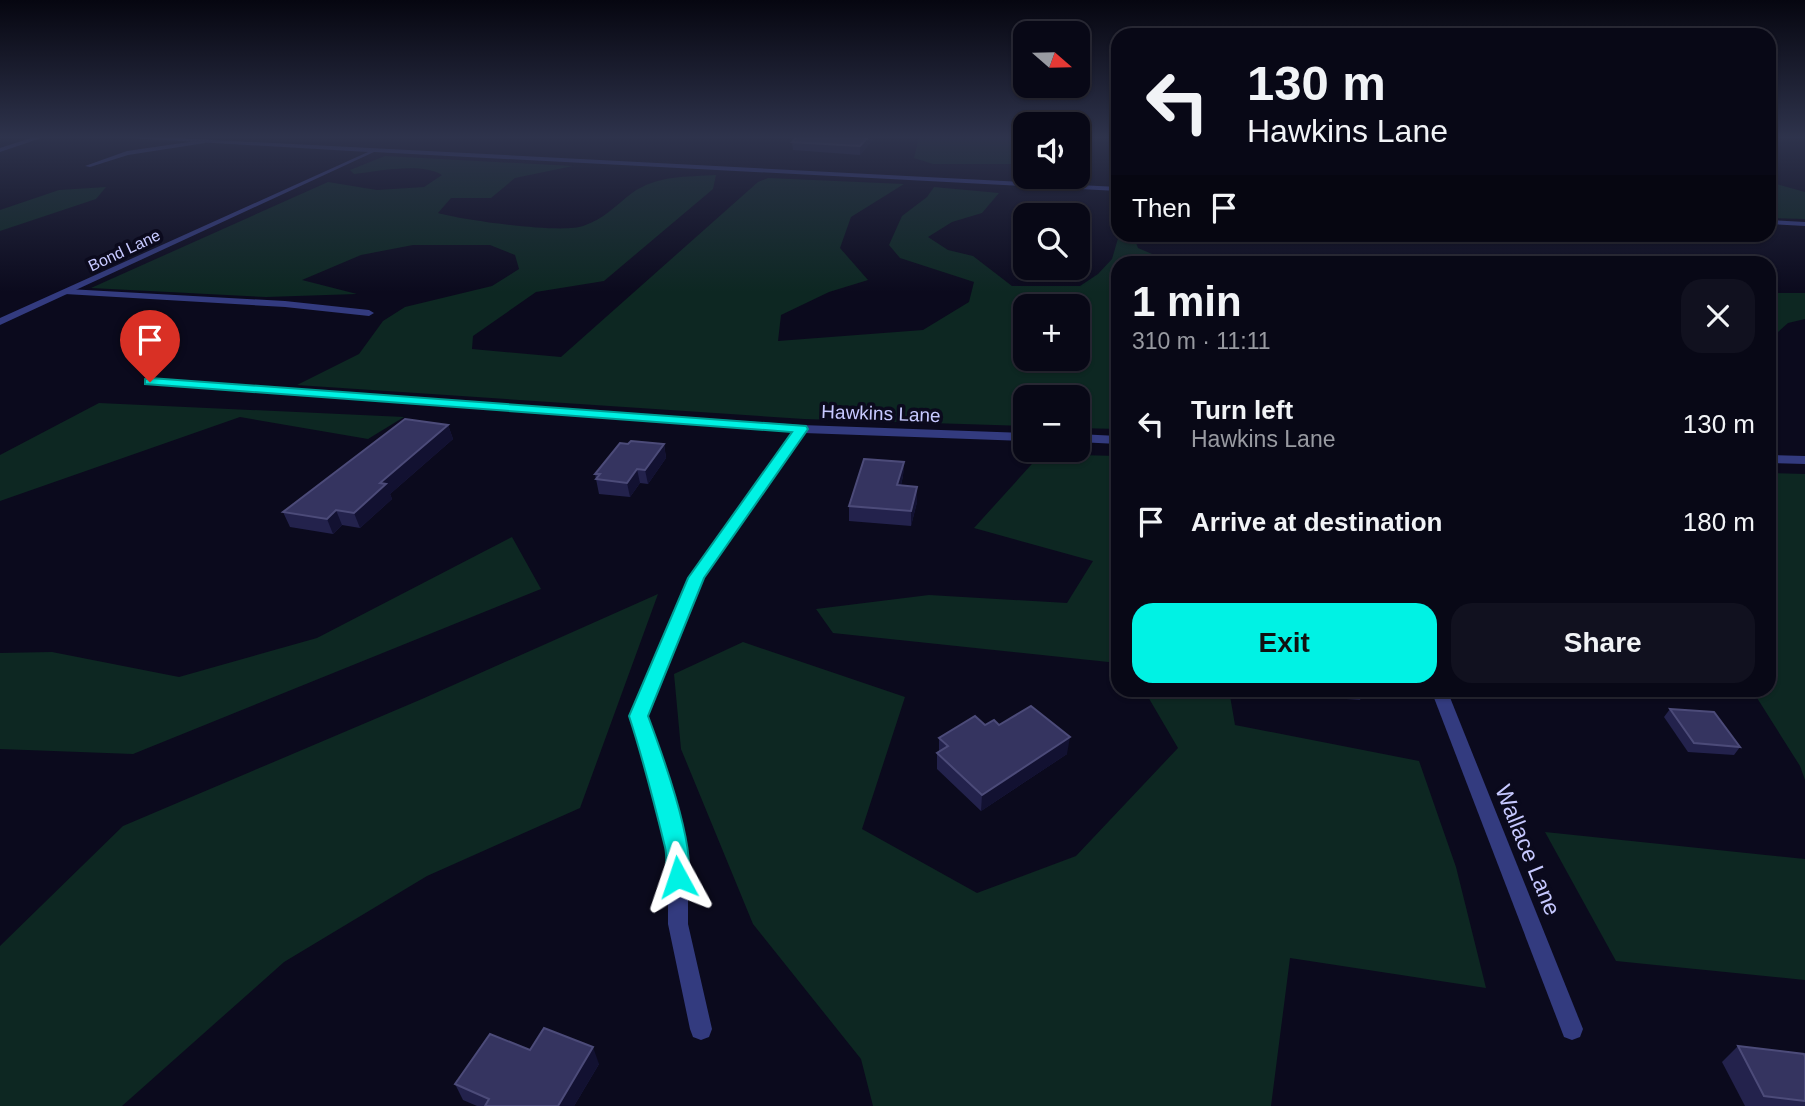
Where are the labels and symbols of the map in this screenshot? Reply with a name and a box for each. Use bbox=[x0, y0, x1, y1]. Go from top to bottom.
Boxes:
north arrow bbox=[1013, 21, 1090, 98]
street label: Bond Lane bbox=[86, 226, 163, 275]
pin bbox=[120, 310, 180, 382]
street label: Hawkins Lane bbox=[821, 401, 941, 426]
street label: Wallace Lane bbox=[1490, 781, 1566, 919]
position arrow bbox=[641, 840, 715, 914]

